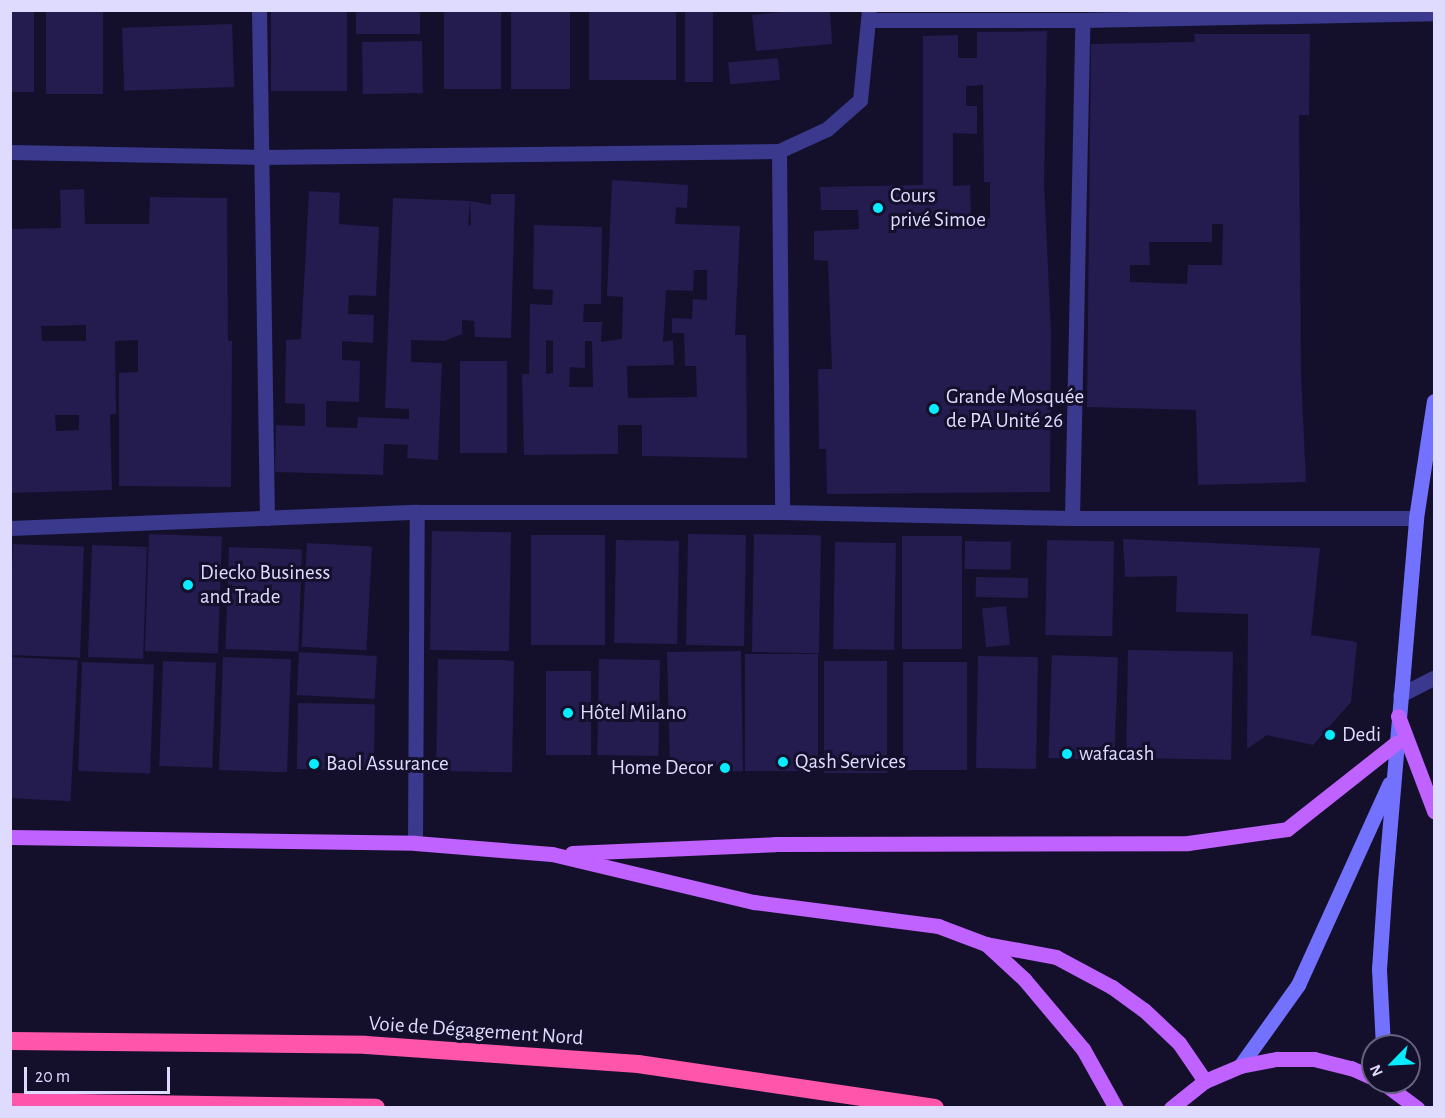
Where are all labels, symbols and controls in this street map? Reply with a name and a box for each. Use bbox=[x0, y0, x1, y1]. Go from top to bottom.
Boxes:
place label: Cours privé Simoe bbox=[890, 183, 986, 233]
marker: Cours privé Simoe bbox=[871, 201, 885, 215]
place label: Grande Mosquée de PA Unité 26 bbox=[946, 384, 1084, 434]
marker: Grande Mosquée de PA Unité 26 bbox=[927, 402, 941, 416]
place label: Diecko Business and Trade bbox=[200, 560, 330, 610]
marker: Diecko Business and Trade bbox=[181, 578, 195, 592]
place label: Hôtel Milano bbox=[580, 700, 686, 726]
marker: Hôtel Milano bbox=[561, 706, 575, 720]
place label: Dedi bbox=[1342, 722, 1381, 748]
marker: Dedi bbox=[1323, 728, 1337, 742]
place label: wafacash bbox=[1079, 741, 1154, 767]
marker: wafacash bbox=[1060, 747, 1074, 761]
place label: Qash Services bbox=[795, 749, 906, 775]
place label: Baol Assurance bbox=[326, 751, 449, 777]
place label: Home Decor bbox=[611, 755, 713, 781]
marker: Qash Services bbox=[776, 755, 790, 769]
marker: Baol Assurance bbox=[307, 757, 321, 771]
marker: Home Decor bbox=[718, 761, 732, 775]
street label: Voie de Dégagement Nord bbox=[368, 1011, 584, 1051]
north arrow bbox=[1361, 1034, 1421, 1094]
scale bar bbox=[27, 1055, 172, 1093]
text: N bbox=[1367, 1062, 1386, 1079]
text: 20 m bbox=[35, 1068, 70, 1086]

